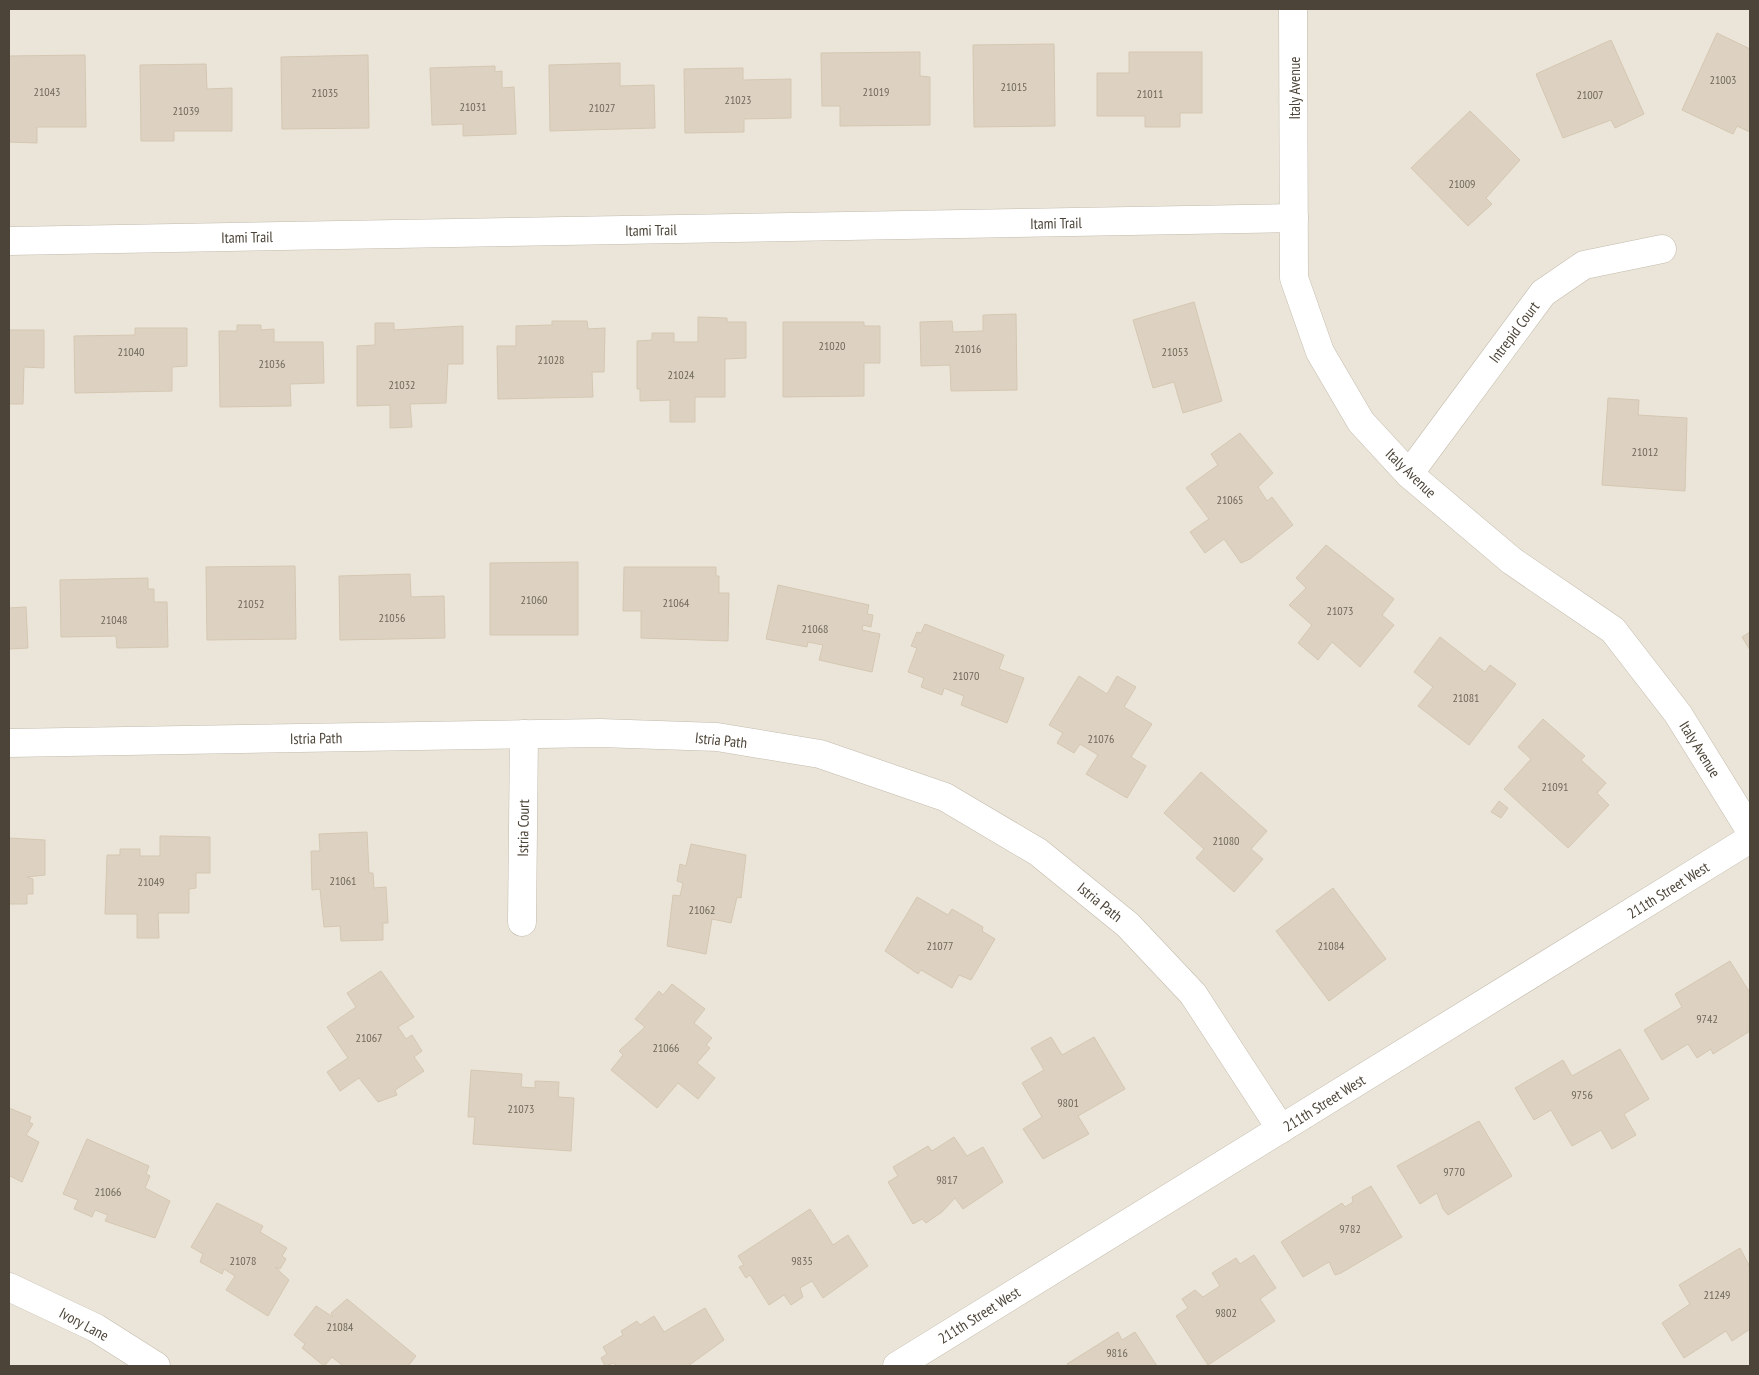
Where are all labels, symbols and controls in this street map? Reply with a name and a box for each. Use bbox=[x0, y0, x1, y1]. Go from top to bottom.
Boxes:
street label: Italy Avenue bbox=[1285, 56, 1304, 120]
house number: 21003 bbox=[1709, 72, 1737, 87]
house number: 21015 bbox=[1000, 79, 1028, 94]
house number: 21043 bbox=[33, 84, 61, 99]
house number: 21019 bbox=[862, 84, 890, 99]
house number: 21035 bbox=[311, 85, 339, 100]
house number: 21011 bbox=[1136, 86, 1164, 101]
house number: 21007 bbox=[1576, 87, 1604, 102]
house number: 21023 bbox=[724, 92, 752, 107]
house number: 21031 bbox=[459, 99, 487, 114]
house number: 21027 bbox=[588, 100, 616, 115]
house number: 21039 bbox=[172, 103, 200, 118]
house number: 21009 bbox=[1448, 176, 1476, 191]
street label: Itami Trail bbox=[1030, 213, 1083, 233]
street label: Itami Trail bbox=[625, 220, 678, 240]
street label: Itami Trail bbox=[221, 227, 274, 247]
street label: Intrepid Court bbox=[1485, 298, 1543, 366]
house number: 21020 bbox=[818, 338, 846, 353]
house number: 21016 bbox=[954, 341, 982, 356]
house number: 21040 bbox=[117, 344, 145, 359]
house number: 21053 bbox=[1161, 344, 1189, 359]
house number: 21028 bbox=[537, 352, 565, 367]
house number: 21036 bbox=[258, 356, 286, 371]
house number: 21024 bbox=[667, 367, 695, 382]
house number: 21032 bbox=[388, 377, 416, 392]
street label: Italy Avenue bbox=[1382, 444, 1440, 502]
house number: 21012 bbox=[1631, 444, 1659, 459]
house number: 21065 bbox=[1216, 492, 1244, 507]
house number: 21060 bbox=[520, 592, 548, 607]
house number: 21064 bbox=[662, 595, 690, 610]
house number: 21052 bbox=[237, 596, 265, 611]
house number: 21073 bbox=[1326, 603, 1354, 618]
house number: 21056 bbox=[378, 610, 406, 625]
house number: 21048 bbox=[100, 612, 128, 627]
house number: 21068 bbox=[801, 621, 829, 636]
house number: 21070 bbox=[952, 668, 980, 683]
house number: 21081 bbox=[1452, 690, 1480, 705]
street label: Italy Avenue bbox=[1675, 717, 1725, 781]
street label: Istria Path bbox=[290, 728, 342, 748]
street label: Istria Path bbox=[694, 728, 748, 752]
house number: 21076 bbox=[1087, 731, 1115, 746]
house number: 21091 bbox=[1541, 779, 1569, 794]
street label: Istria Court bbox=[513, 799, 533, 857]
house number: 21080 bbox=[1212, 833, 1240, 848]
street label: 211th Street West bbox=[1623, 857, 1713, 923]
house number: 21061 bbox=[329, 873, 357, 888]
house number: 21049 bbox=[137, 874, 165, 889]
street label: Istria Path bbox=[1074, 878, 1126, 926]
house number: 21062 bbox=[688, 902, 716, 917]
house number: 21077 bbox=[926, 938, 954, 953]
house number: 21084 bbox=[1317, 938, 1345, 953]
house number: 9742 bbox=[1696, 1011, 1718, 1026]
house number: 21067 bbox=[355, 1030, 383, 1045]
house number: 21066 bbox=[652, 1040, 680, 1055]
street label: 211th Street West bbox=[1279, 1070, 1369, 1136]
house number: 9756 bbox=[1571, 1087, 1593, 1102]
house number: 9801 bbox=[1057, 1095, 1079, 1110]
house number: 21073 bbox=[507, 1101, 535, 1116]
house number: 9770 bbox=[1443, 1164, 1465, 1179]
house number: 9817 bbox=[936, 1172, 958, 1187]
house number: 21066 bbox=[94, 1184, 122, 1199]
house number: 9782 bbox=[1339, 1221, 1361, 1236]
house number: 21078 bbox=[229, 1253, 257, 1268]
house number: 9835 bbox=[791, 1253, 813, 1268]
street label: 211th Street West bbox=[934, 1282, 1024, 1348]
house number: 21249 bbox=[1703, 1287, 1731, 1302]
street label: Ivory Lane bbox=[56, 1303, 112, 1345]
house number: 9802 bbox=[1215, 1305, 1237, 1320]
house number: 21084 bbox=[326, 1319, 354, 1334]
house number: 9816 bbox=[1106, 1345, 1128, 1360]

